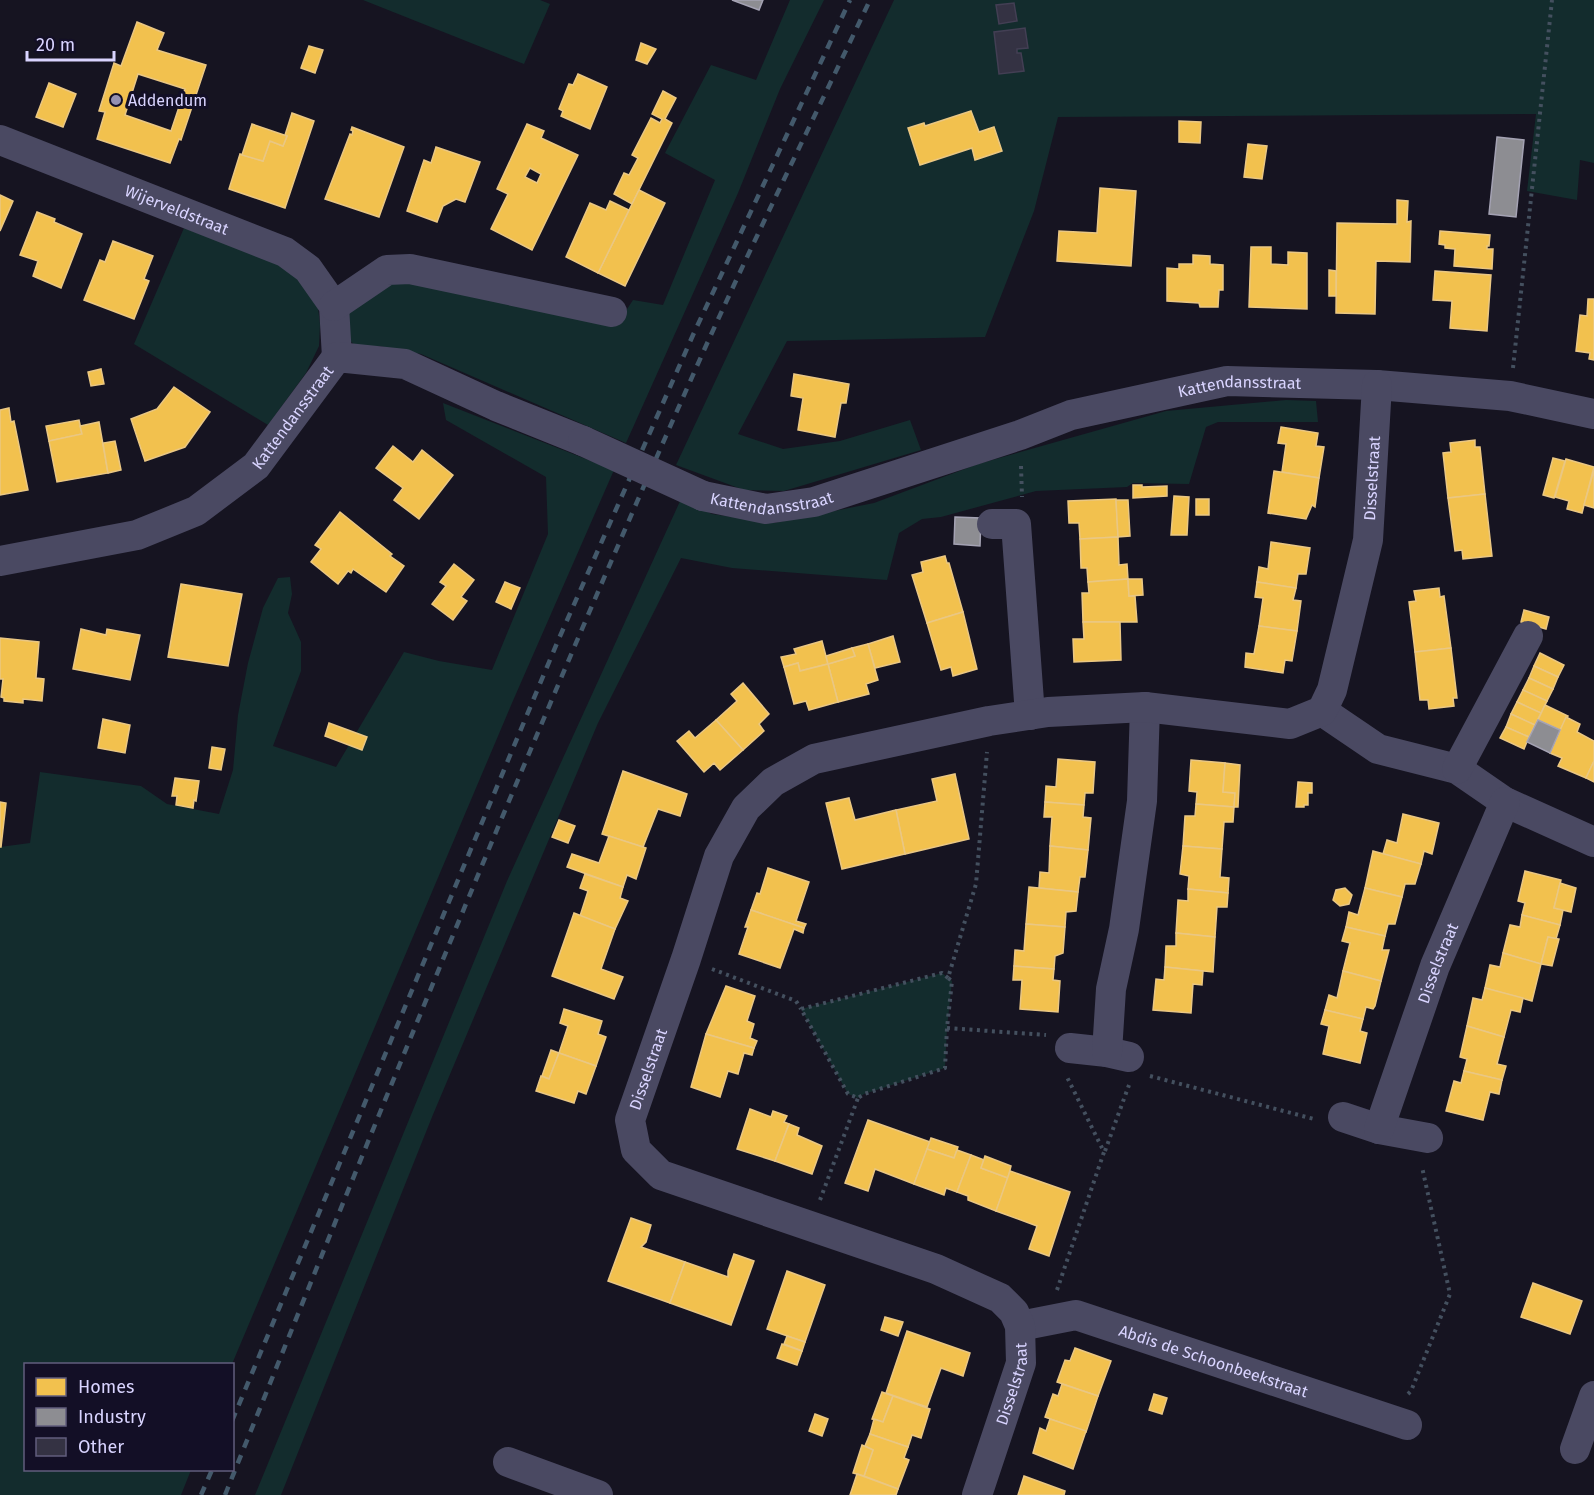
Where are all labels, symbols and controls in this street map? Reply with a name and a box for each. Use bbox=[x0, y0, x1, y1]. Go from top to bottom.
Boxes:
scale bar bbox=[27, 24, 114, 62]
text: 20 m bbox=[36, 34, 75, 56]
place label: Addendum bbox=[128, 91, 207, 110]
marker: Addendum bbox=[109, 93, 123, 107]
street label: Wijerveldstraat bbox=[122, 181, 231, 239]
street label: Kattendansstraat bbox=[248, 362, 338, 473]
street label: Kattendansstraat bbox=[1176, 372, 1302, 401]
street label: Disselstraat bbox=[1360, 435, 1384, 521]
street label: Kattendansstraat bbox=[709, 487, 836, 519]
street label: Disselstraat bbox=[1414, 920, 1462, 1006]
street label: Disselstraat bbox=[625, 1026, 671, 1112]
street label: Abdis de Schoonbeekstraat bbox=[1116, 1321, 1311, 1402]
street label: Disselstraat bbox=[992, 1342, 1031, 1428]
legend bbox=[24, 1363, 234, 1471]
text: Homes bbox=[78, 1376, 134, 1398]
text: Industry bbox=[78, 1406, 146, 1428]
text: Other bbox=[78, 1436, 124, 1458]

